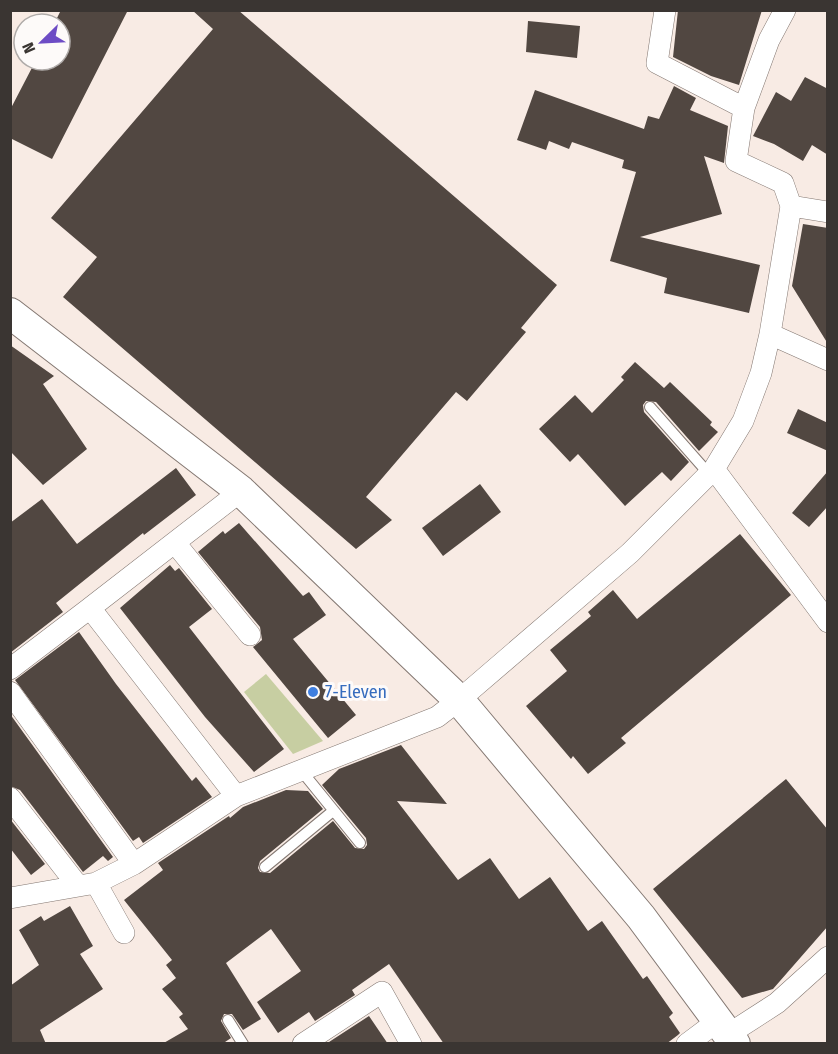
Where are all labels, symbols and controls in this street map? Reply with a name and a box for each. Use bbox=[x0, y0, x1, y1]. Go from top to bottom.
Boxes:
north arrow bbox=[12, 12, 72, 72]
text: N bbox=[18, 40, 39, 56]
place label: 7-Eleven bbox=[325, 681, 387, 703]
marker: 7-Eleven bbox=[306, 685, 320, 699]

